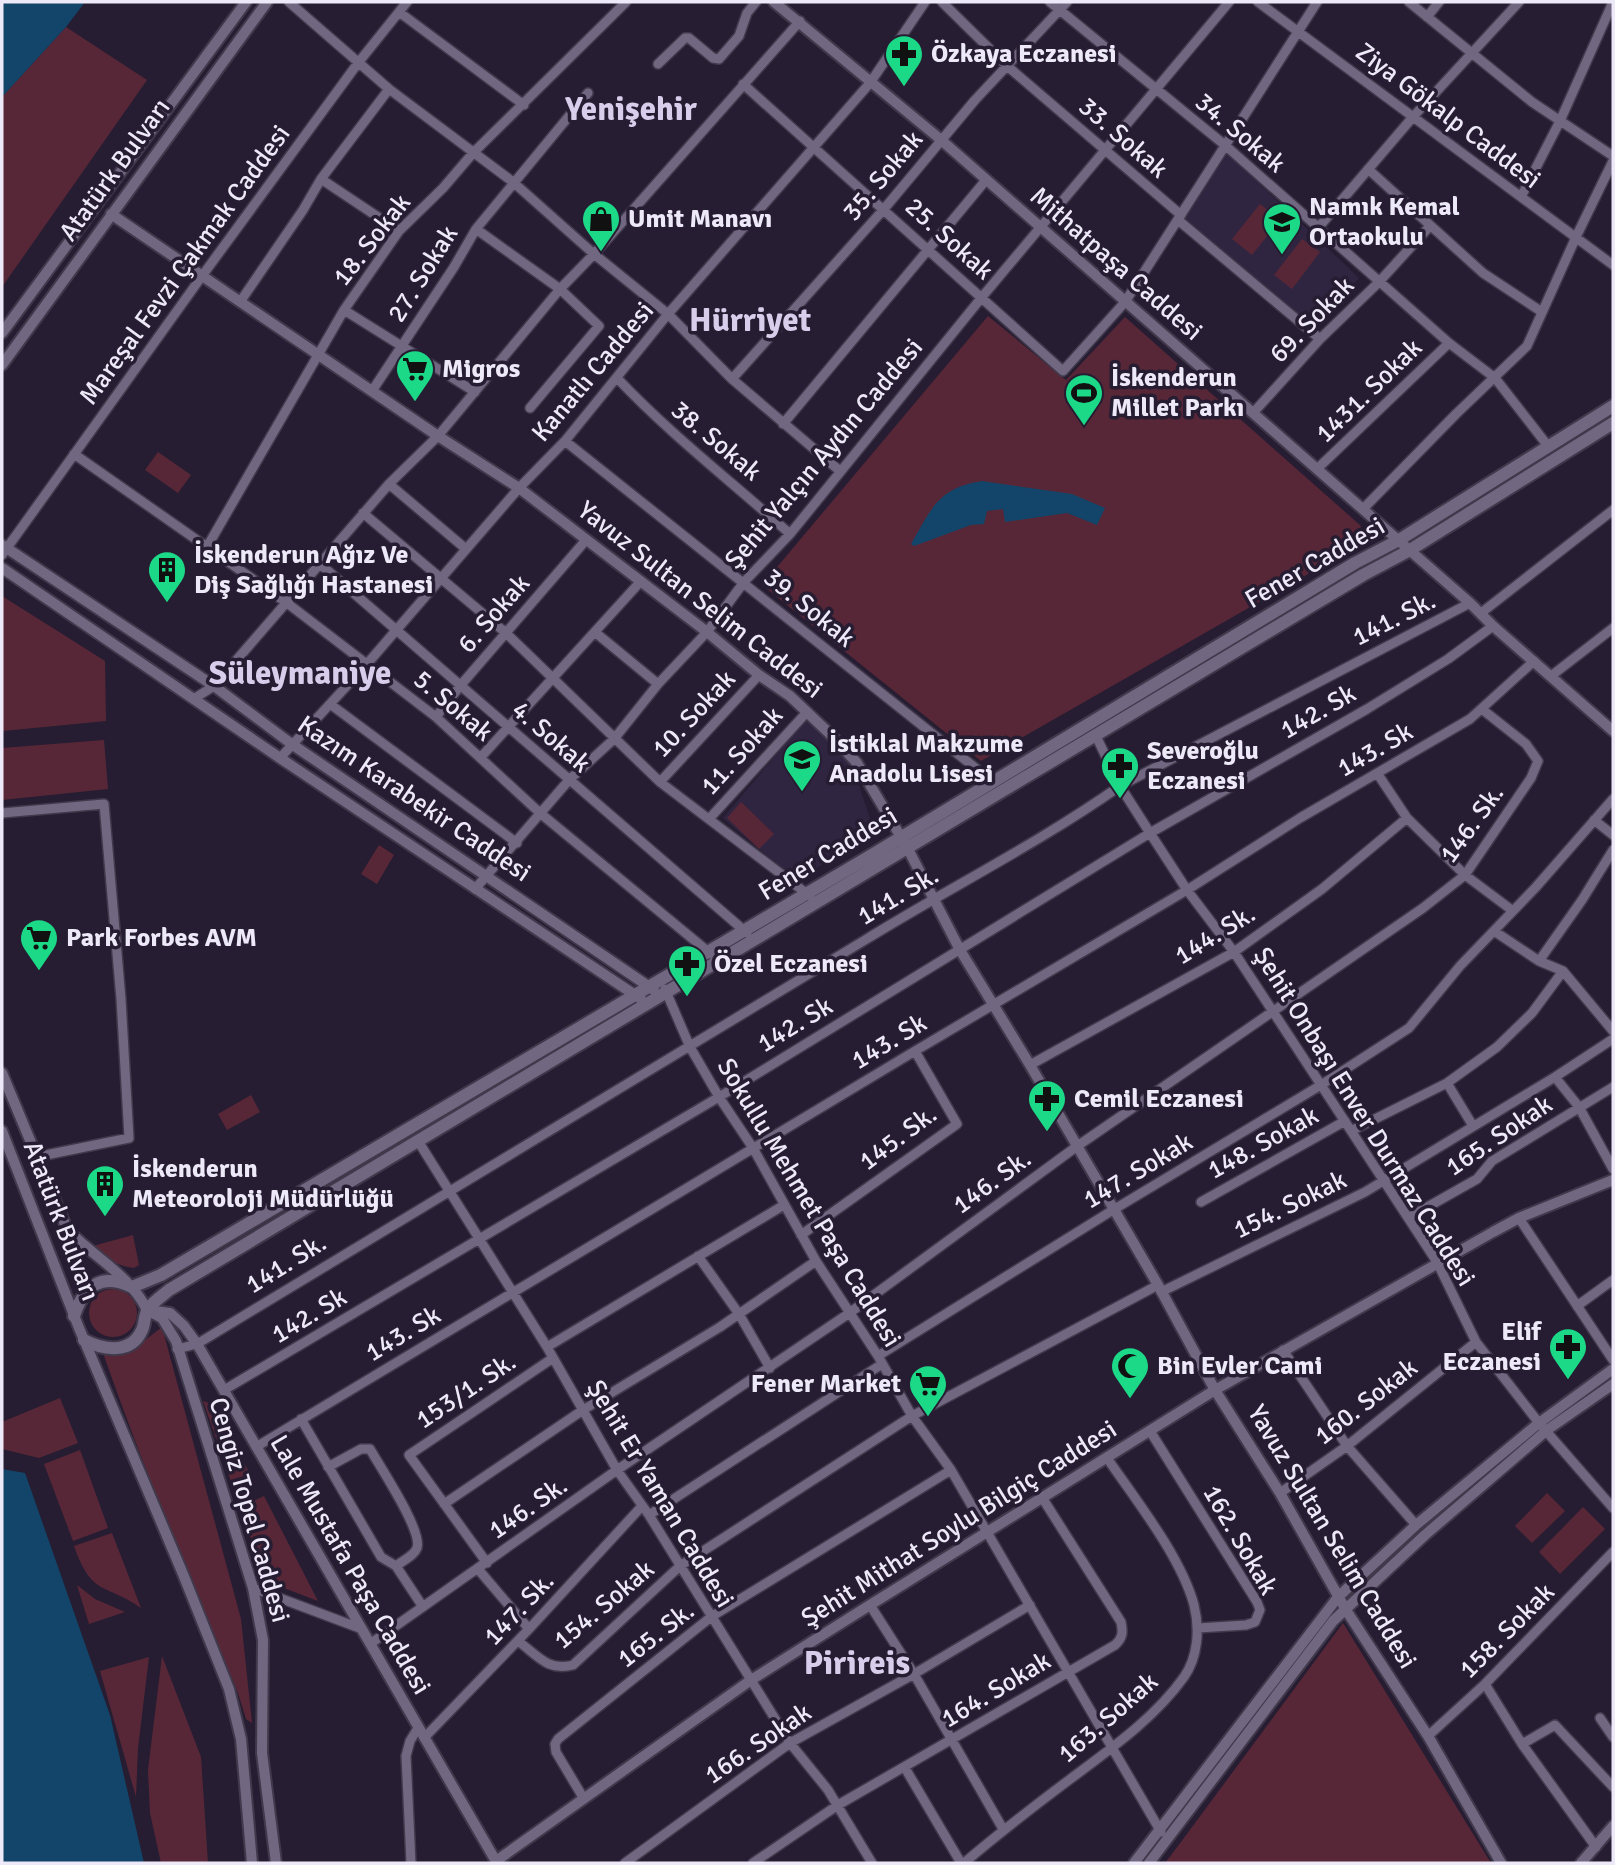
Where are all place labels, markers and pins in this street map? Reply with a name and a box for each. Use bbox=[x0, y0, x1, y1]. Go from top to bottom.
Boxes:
pharmacy icon: Özkaya Eczanesi bbox=[883, 33, 925, 88]
place label: Özkaya Eczanesi bbox=[931, 38, 1116, 70]
place label: Namık Kemal Ortaokulu bbox=[1309, 191, 1460, 253]
shop icon: Umit Manavı bbox=[580, 198, 622, 253]
school or university icon: Namık Kemal Ortaokulu bbox=[1261, 201, 1303, 256]
place label: Umit Manavı bbox=[628, 203, 772, 235]
supermarket icon: Migros bbox=[394, 348, 436, 403]
place label: Migros bbox=[442, 353, 520, 385]
place label: İskenderun Millet Parkı bbox=[1111, 362, 1244, 424]
sports icon: İskenderun Millet Parkı bbox=[1063, 372, 1105, 427]
place label: İskenderun Ağız Ve Diş Sağlığı Hastanesi bbox=[194, 539, 433, 601]
building icon: İskenderun Ağız Ve Diş Sağlığı Hastanesi bbox=[146, 549, 188, 604]
place label: İstiklal Makzume Anadolu Lisesi bbox=[829, 728, 1024, 790]
place label: Severoğlu Eczanesi bbox=[1147, 735, 1259, 797]
school or university icon: İstiklal Makzume Anadolu Lisesi bbox=[781, 738, 823, 793]
pharmacy icon: Severoğlu Eczanesi bbox=[1099, 745, 1141, 800]
supermarket icon: Park Forbes AVM bbox=[18, 917, 60, 972]
place label: Park Forbes AVM bbox=[66, 922, 257, 954]
pharmacy icon: Özel Eczanesi bbox=[666, 943, 708, 998]
place label: Özel Eczanesi bbox=[714, 948, 868, 980]
pharmacy icon: Cemil Eczanesi bbox=[1026, 1078, 1068, 1133]
place label: Cemil Eczanesi bbox=[1074, 1083, 1244, 1115]
place label: İskenderun Meteoroloji Müdürlüğü bbox=[132, 1153, 394, 1215]
building icon: İskenderun Meteoroloji Müdürlüğü bbox=[84, 1163, 126, 1218]
place label: Elif Eczanesi bbox=[1442, 1316, 1543, 1378]
pharmacy icon: Elif Eczanesi bbox=[1547, 1326, 1589, 1381]
mosque icon: Bin Evler Cami bbox=[1109, 1345, 1151, 1400]
place label: Bin Evler Cami bbox=[1157, 1350, 1322, 1382]
supermarket icon: Fener Market bbox=[907, 1363, 949, 1418]
place label: Fener Market bbox=[751, 1368, 901, 1400]

